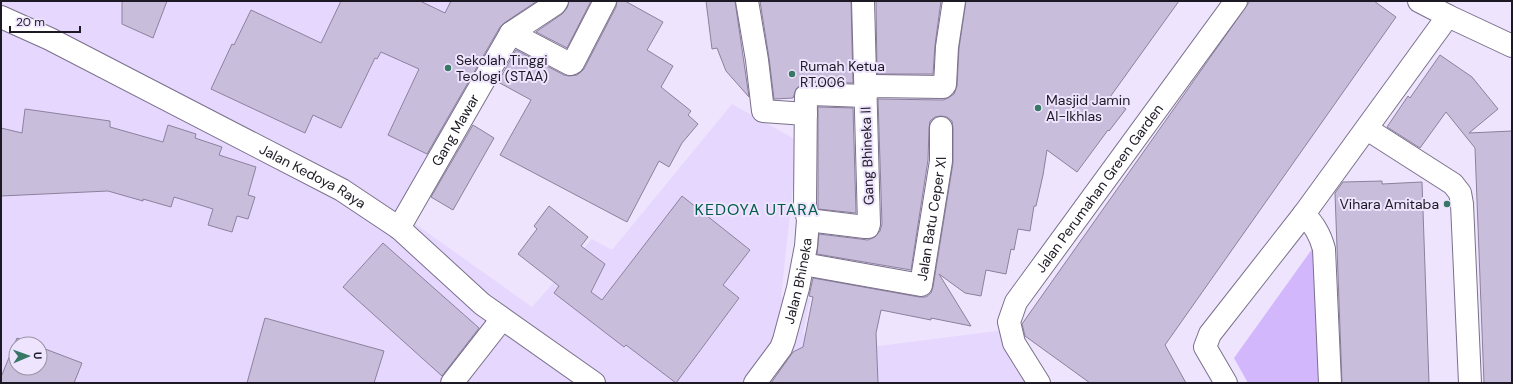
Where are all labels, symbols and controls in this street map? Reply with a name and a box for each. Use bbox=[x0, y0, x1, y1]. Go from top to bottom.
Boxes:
scale bar bbox=[10, 8, 80, 34]
text: 20 m bbox=[16, 14, 45, 30]
place label: Sekolah Tinggi Teologi (STAA) bbox=[456, 51, 548, 85]
place label: Rumah Ketua RT.006 bbox=[800, 57, 885, 91]
marker: Sekolah Tinggi Teologi (STAA) bbox=[443, 63, 453, 73]
marker: Rumah Ketua RT.006 bbox=[787, 69, 797, 79]
street label: Gang Mawar bbox=[427, 91, 483, 169]
place label: Masjid Jamin Al-Ikhlas bbox=[1046, 91, 1130, 125]
street label: Jalan Perumahan Green Garden bbox=[1032, 100, 1167, 276]
marker: Masjid Jamin Al-Ikhlas bbox=[1033, 103, 1043, 113]
street label: Gang Bhineka II bbox=[856, 106, 878, 206]
street label: Jalan Kedoya Raya bbox=[256, 140, 369, 212]
street label: Jalan Batu Ceper XI bbox=[913, 157, 950, 282]
place label: Vihara Amitaba bbox=[1339, 195, 1439, 213]
district label: KEDOYA UTARA bbox=[695, 199, 819, 220]
marker: Vihara Amitaba bbox=[1442, 199, 1452, 209]
street label: Jalan Bhineka bbox=[780, 237, 816, 326]
north arrow bbox=[8, 336, 48, 376]
text: U bbox=[31, 352, 45, 360]

